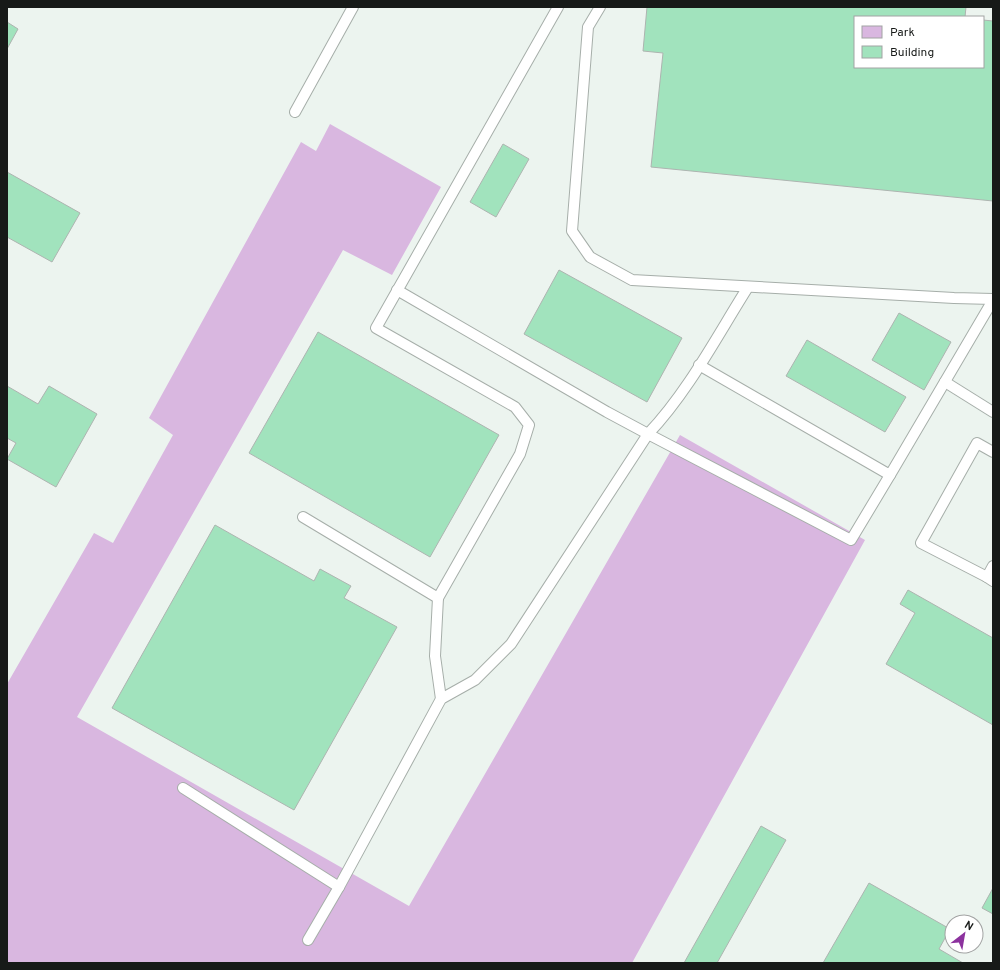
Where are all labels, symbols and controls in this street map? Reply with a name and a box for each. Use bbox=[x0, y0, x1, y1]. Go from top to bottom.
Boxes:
legend bbox=[854, 16, 984, 68]
text: Park bbox=[890, 25, 915, 41]
text: Building bbox=[890, 45, 934, 61]
north arrow bbox=[944, 914, 984, 954]
text: N bbox=[962, 918, 976, 934]

